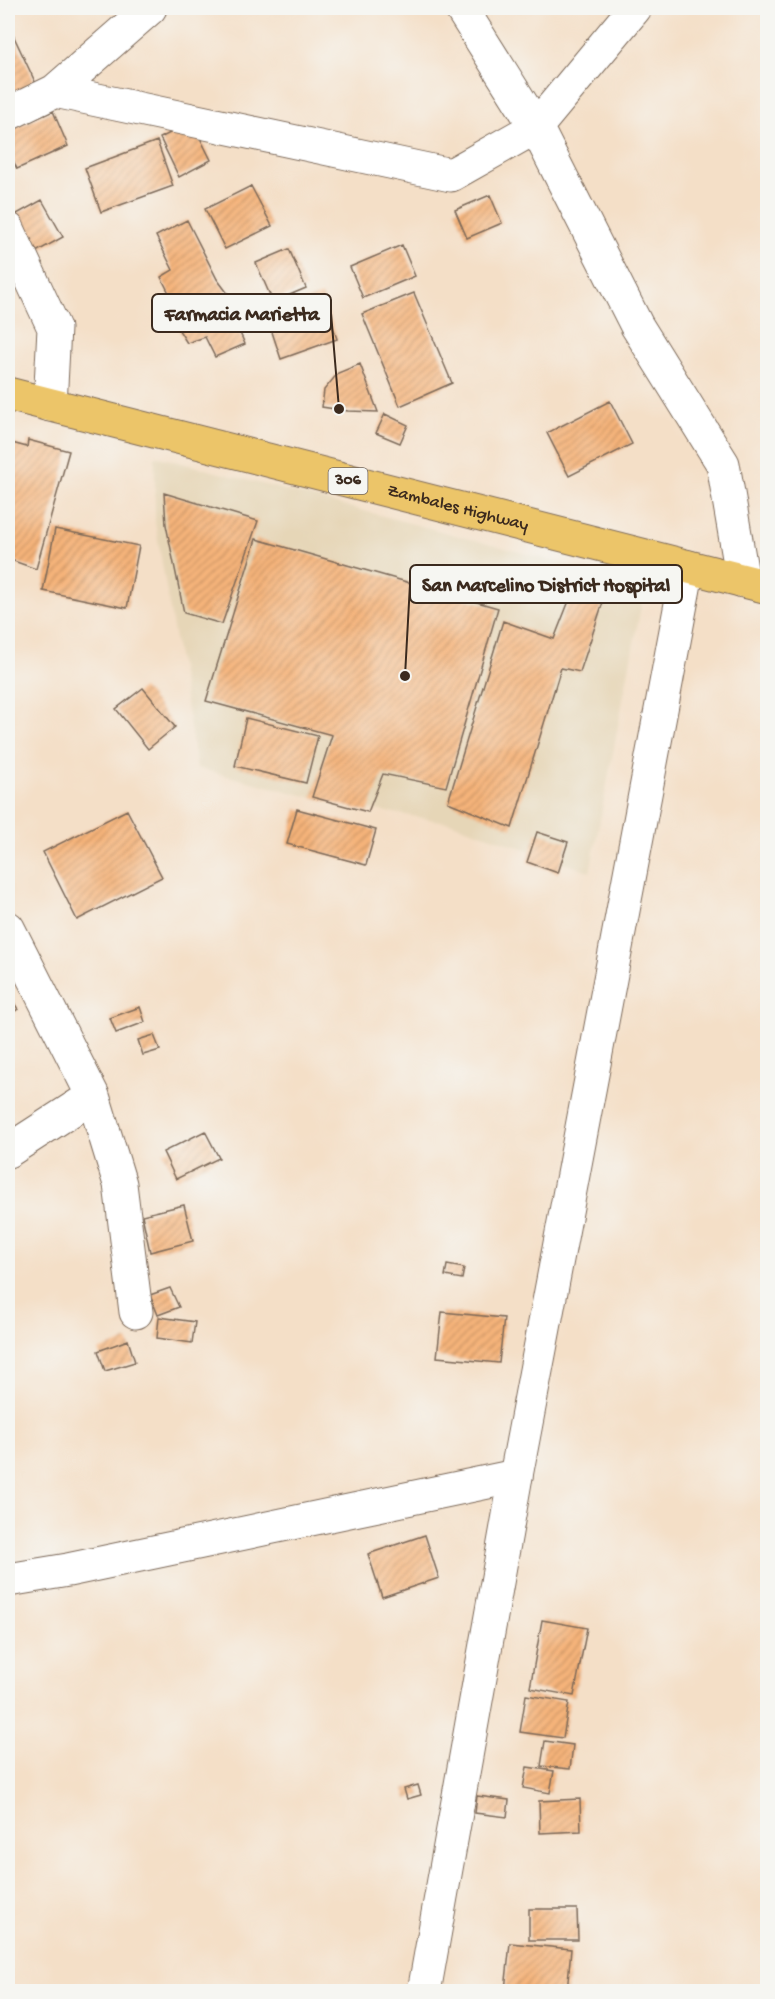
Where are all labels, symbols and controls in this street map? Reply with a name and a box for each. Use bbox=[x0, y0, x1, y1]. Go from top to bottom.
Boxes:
callout: Farmacia Marietta bbox=[152, 294, 331, 332]
text: Farmacia Marietta bbox=[164, 305, 320, 328]
road number: 306 bbox=[328, 468, 368, 494]
street label: Zambales Highway bbox=[385, 480, 531, 536]
callout: San Marcelino District Hospital bbox=[410, 565, 682, 603]
text: San Marcelino District Hospital bbox=[422, 576, 671, 599]

